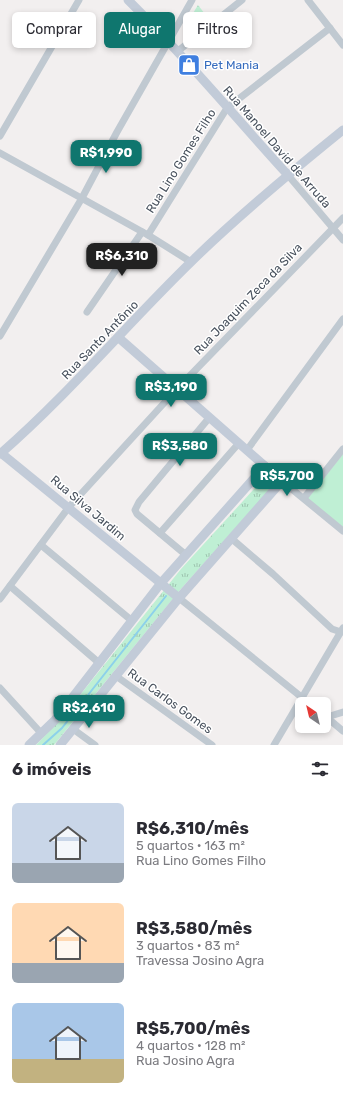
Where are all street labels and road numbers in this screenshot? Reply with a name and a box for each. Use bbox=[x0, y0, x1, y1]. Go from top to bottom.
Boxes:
street label: Rua Manoel David de Arruda bbox=[220, 83, 334, 211]
street label: Rua Lino Gomes Filho bbox=[143, 106, 219, 216]
street label: Rua Joaquim Zeca da Silva bbox=[191, 240, 305, 358]
street label: Rua Santo Antônio bbox=[59, 298, 141, 382]
street label: Rua Silva Jardim bbox=[48, 473, 128, 543]
street label: Rua Carlos Gomes bbox=[125, 666, 215, 736]

